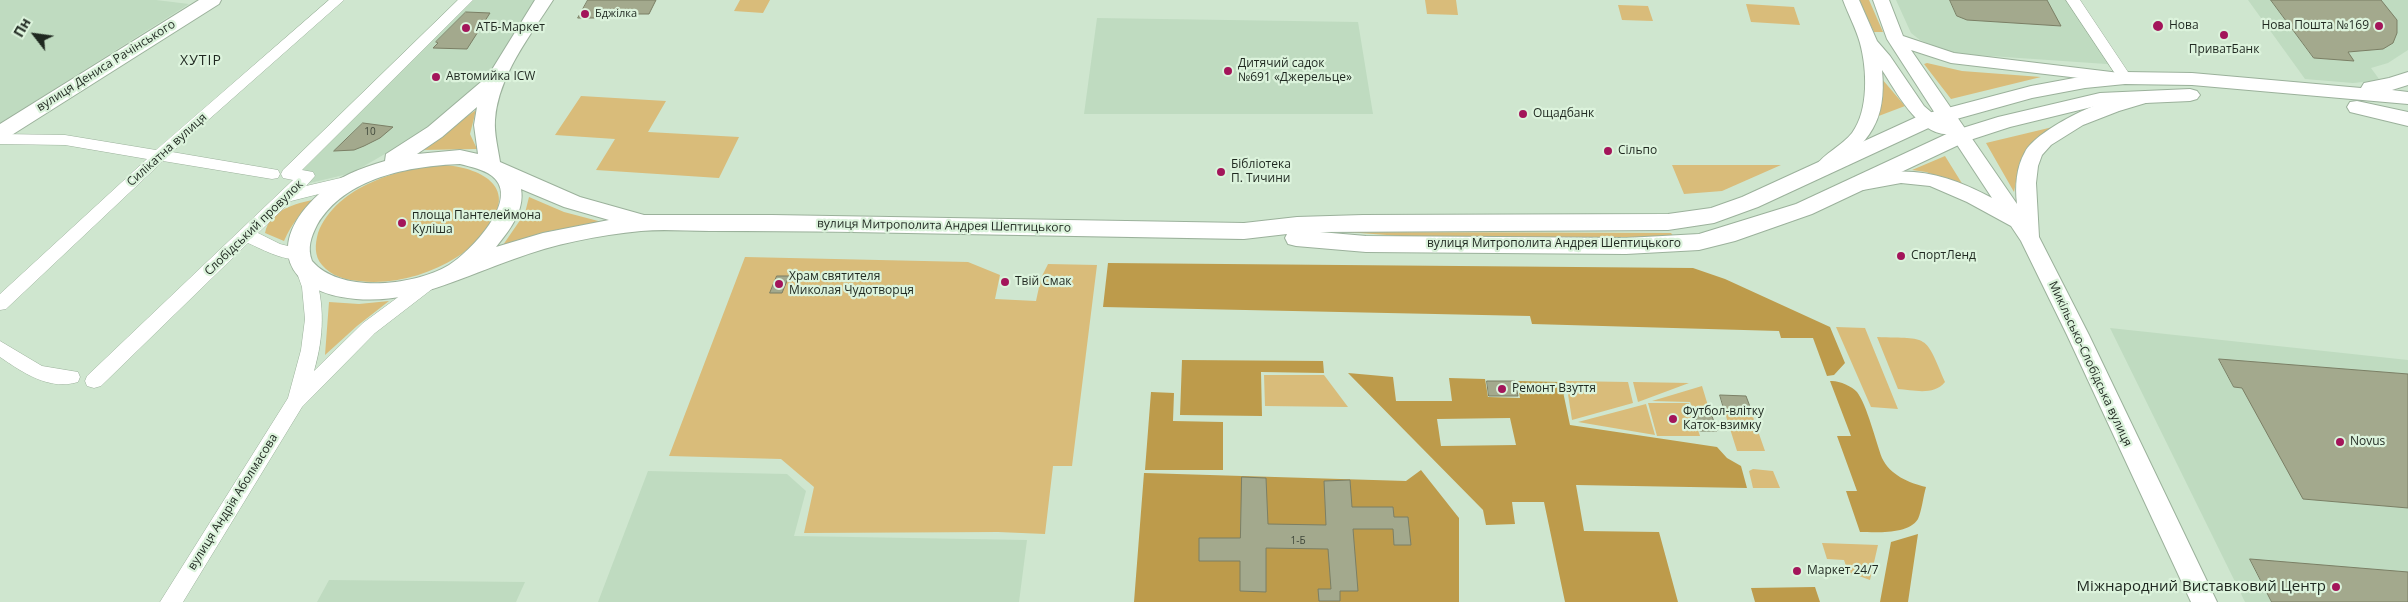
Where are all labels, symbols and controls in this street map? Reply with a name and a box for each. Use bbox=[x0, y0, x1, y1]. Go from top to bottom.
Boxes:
place label: Бджілка bbox=[595, 7, 637, 21]
marker: Бджілка bbox=[579, 8, 591, 20]
north arrow bbox=[10, 10, 60, 60]
text: Пн bbox=[8, 14, 35, 41]
street label: вулиця Дениса Рачінського bbox=[34, 17, 178, 115]
marker: Нова bbox=[2151, 19, 2165, 33]
place label: Нова bbox=[2169, 19, 2199, 33]
place label: Нова Пошта №169 bbox=[2261, 19, 2369, 33]
marker: Нова Пошта №169 bbox=[2373, 20, 2385, 32]
place label: АТБ-Маркет bbox=[476, 21, 545, 35]
marker: АТБ-Маркет bbox=[460, 22, 472, 34]
marker: ПриватБанк bbox=[2218, 29, 2230, 41]
place label: ПриватБанк bbox=[2189, 43, 2259, 57]
district label: ХУТІР bbox=[179, 53, 223, 69]
place label: Дитячий садок №691 «Джерельце» bbox=[1238, 57, 1352, 85]
marker: Дитячий садок №691 «Джерельце» bbox=[1222, 65, 1234, 77]
place label: Автомийка ICW bbox=[446, 70, 535, 84]
marker: Автомийка ICW bbox=[430, 71, 442, 83]
place label: Ощадбанк bbox=[1533, 107, 1594, 121]
marker: Ощадбанк bbox=[1517, 108, 1529, 120]
street label: Силікатна вулиця bbox=[124, 110, 210, 190]
house number: 10 bbox=[364, 126, 376, 138]
place label: Сільпо bbox=[1618, 144, 1657, 158]
marker: Сільпо bbox=[1602, 145, 1614, 157]
place label: Бібліотека П. Тичини bbox=[1231, 158, 1291, 186]
marker: Бібліотека П. Тичини bbox=[1215, 166, 1227, 178]
street label: Слобідський провулок bbox=[202, 177, 306, 279]
place label: площа Пантелеймона Куліша bbox=[412, 209, 541, 237]
marker: площа Пантелеймона Куліша bbox=[396, 217, 408, 229]
street label: вулиця Митрополита Андрея Шептицького bbox=[817, 217, 1071, 235]
street label: вулиця Митрополита Андрея Шептицького bbox=[1427, 237, 1681, 251]
place label: СпортЛенд bbox=[1911, 249, 1976, 263]
marker: СпортЛенд bbox=[1895, 250, 1907, 262]
place label: Храм святителя Миколая Чудотворця bbox=[789, 270, 914, 298]
place label: Твій Смак bbox=[1015, 275, 1072, 289]
marker: Твій Смак bbox=[999, 276, 1011, 288]
marker: Храм святителя Миколая Чудотворця bbox=[773, 278, 785, 290]
street label: Микільсько-Слобідська вулиця bbox=[2045, 279, 2135, 449]
place label: Ремонт Взуття bbox=[1512, 382, 1596, 396]
marker: Ремонт Взуття bbox=[1496, 383, 1508, 395]
place label: Футбол-влітку Каток-взимку bbox=[1683, 405, 1764, 433]
marker: Футбол-влітку Каток-взимку bbox=[1667, 413, 1679, 425]
street label: вулиця Андрія Аболмасова bbox=[185, 431, 281, 573]
place label: Novus bbox=[2350, 435, 2385, 449]
marker: Novus bbox=[2334, 436, 2346, 448]
house number: 1-Б bbox=[1290, 535, 1306, 547]
place label: Маркет 24/7 bbox=[1807, 564, 1878, 578]
marker: Маркет 24/7 bbox=[1791, 565, 1803, 577]
place label: Міжнародний Виставковий Центр bbox=[2077, 578, 2326, 596]
marker: Міжнародний Виставковий Центр bbox=[2330, 581, 2342, 593]

